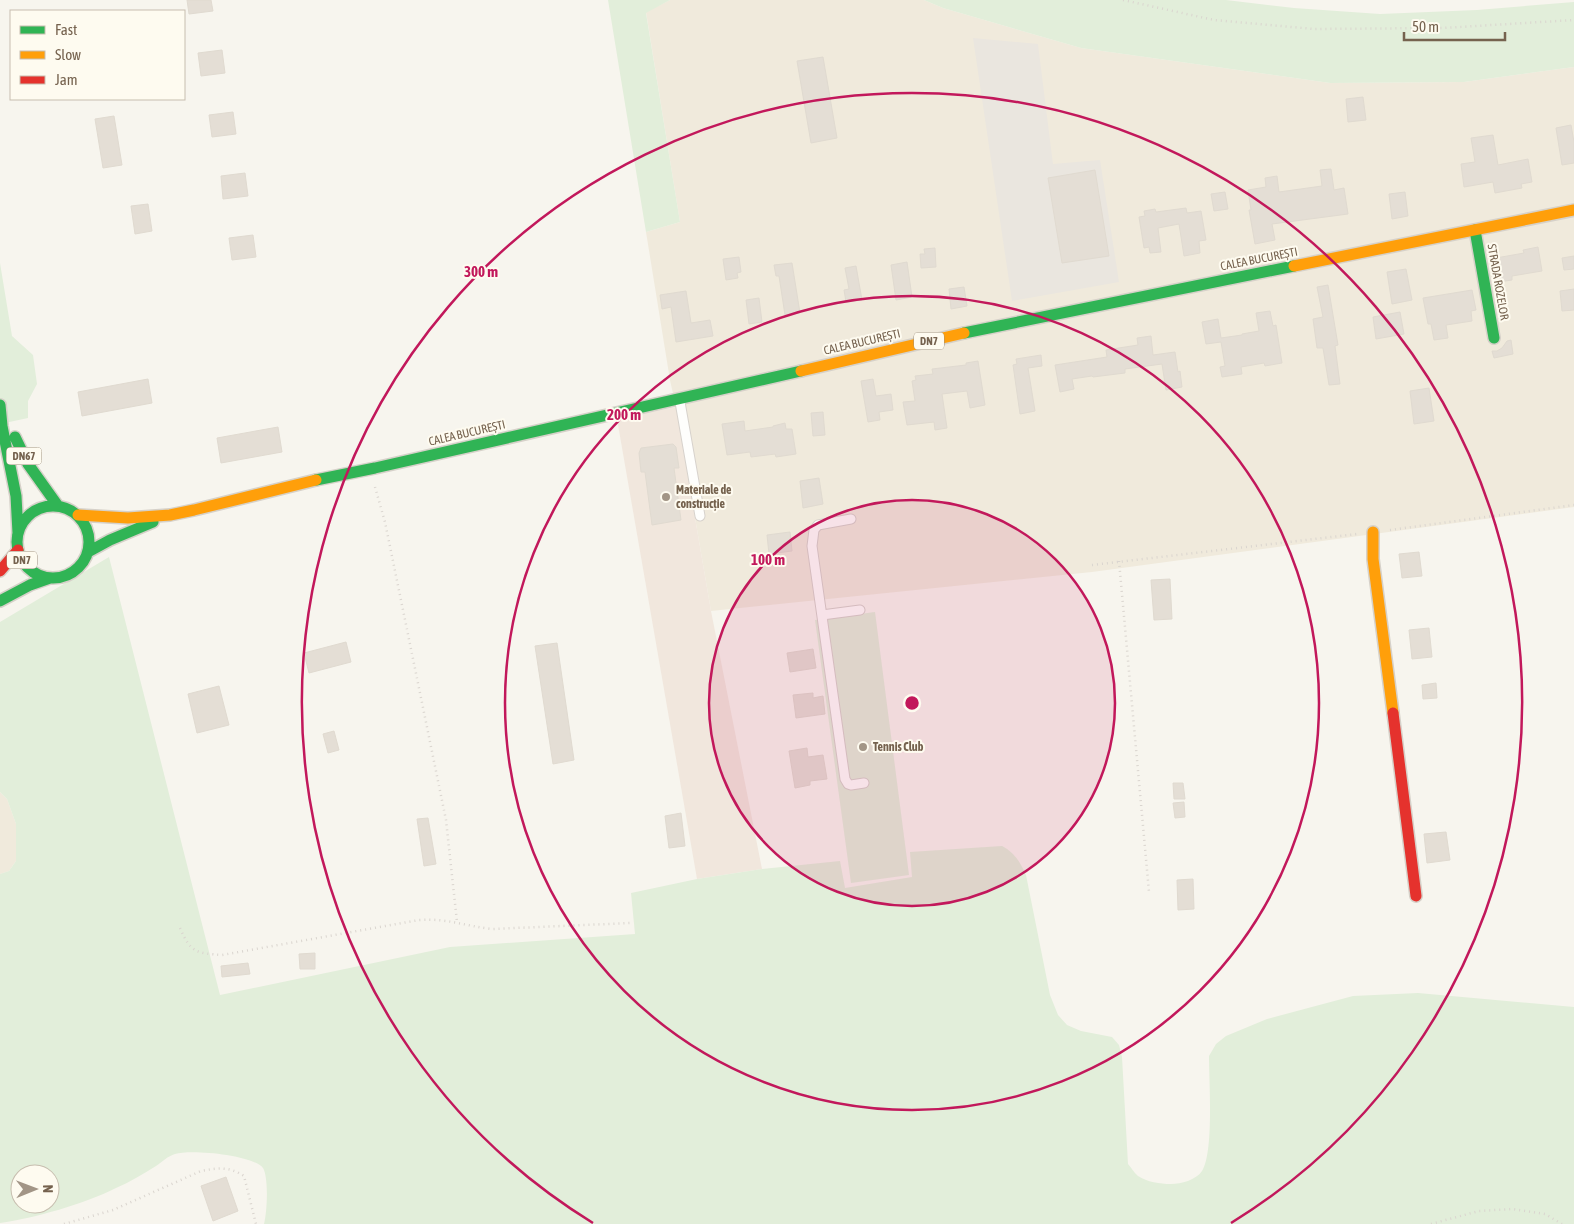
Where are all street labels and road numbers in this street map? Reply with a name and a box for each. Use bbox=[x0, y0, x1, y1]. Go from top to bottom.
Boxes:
street label: STRADA ROZELOR bbox=[1484, 243, 1512, 321]
street label: CALEA BUCUREȘTI bbox=[1219, 245, 1299, 273]
street label: CALEA BUCUREȘTI bbox=[822, 326, 902, 358]
road number: DN7 bbox=[914, 332, 944, 350]
street label: CALEA BUCUREȘTI bbox=[427, 417, 507, 449]
road number: DN67 bbox=[6, 448, 42, 464]
road number: DN7 bbox=[7, 552, 37, 568]

